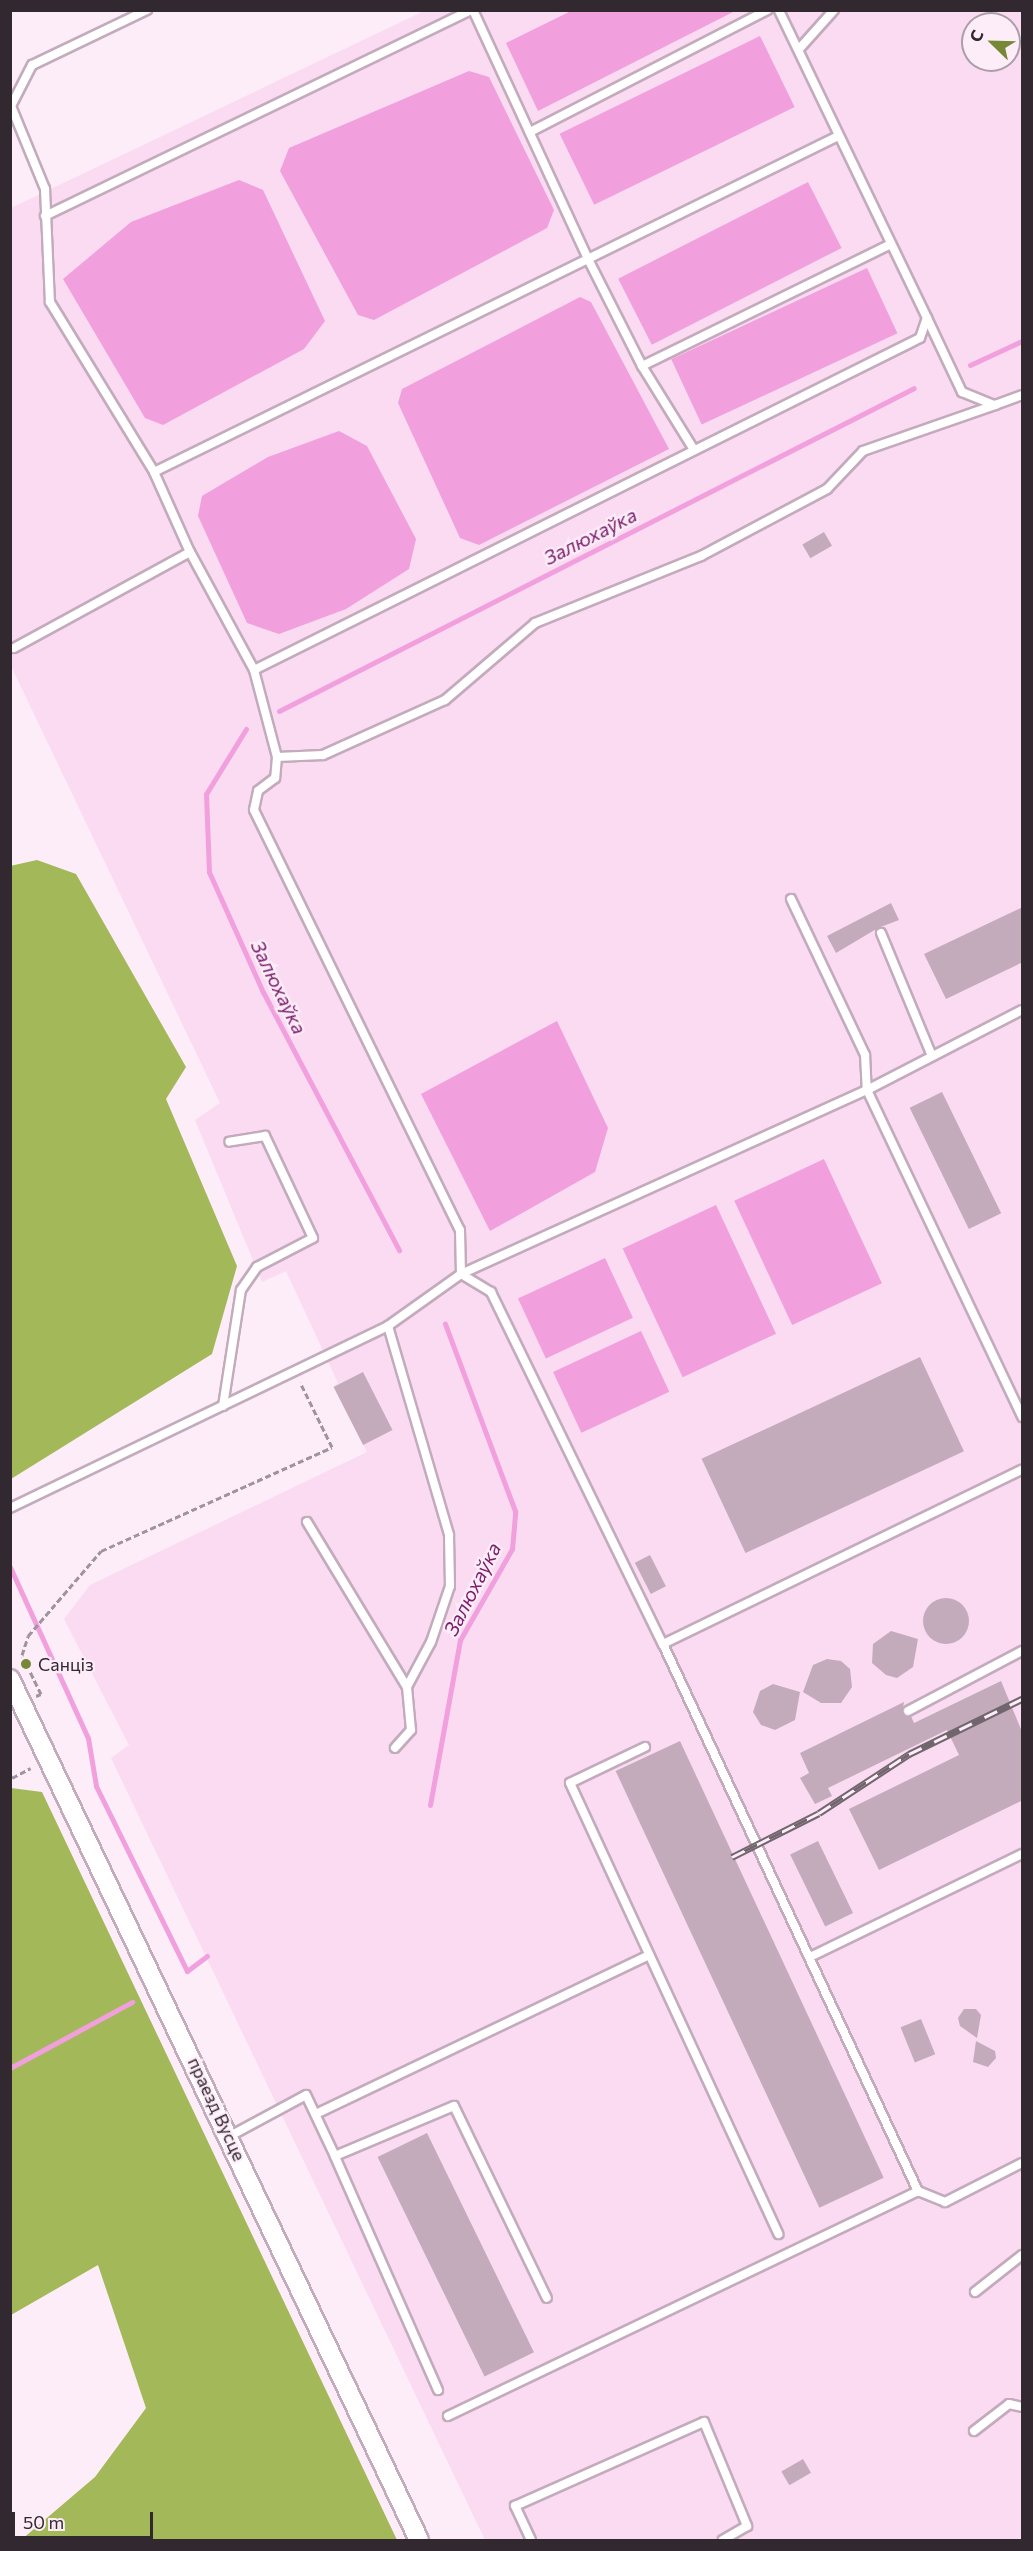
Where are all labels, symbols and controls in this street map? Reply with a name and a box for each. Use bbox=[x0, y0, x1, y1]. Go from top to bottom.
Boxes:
north arrow bbox=[961, 12, 1021, 72]
text: С bbox=[965, 27, 987, 44]
water label: Залюхаўка bbox=[539, 502, 641, 570]
water label: Залюхаўка bbox=[246, 936, 312, 1038]
water label: Залюхаўка bbox=[438, 1538, 506, 1640]
place label: Санціз bbox=[38, 1653, 94, 1675]
marker: Санціз bbox=[19, 1657, 33, 1671]
street label: праезд Вусце bbox=[184, 2054, 250, 2164]
scale bar bbox=[15, 2500, 156, 2538]
text: 50 m bbox=[23, 2511, 64, 2533]

